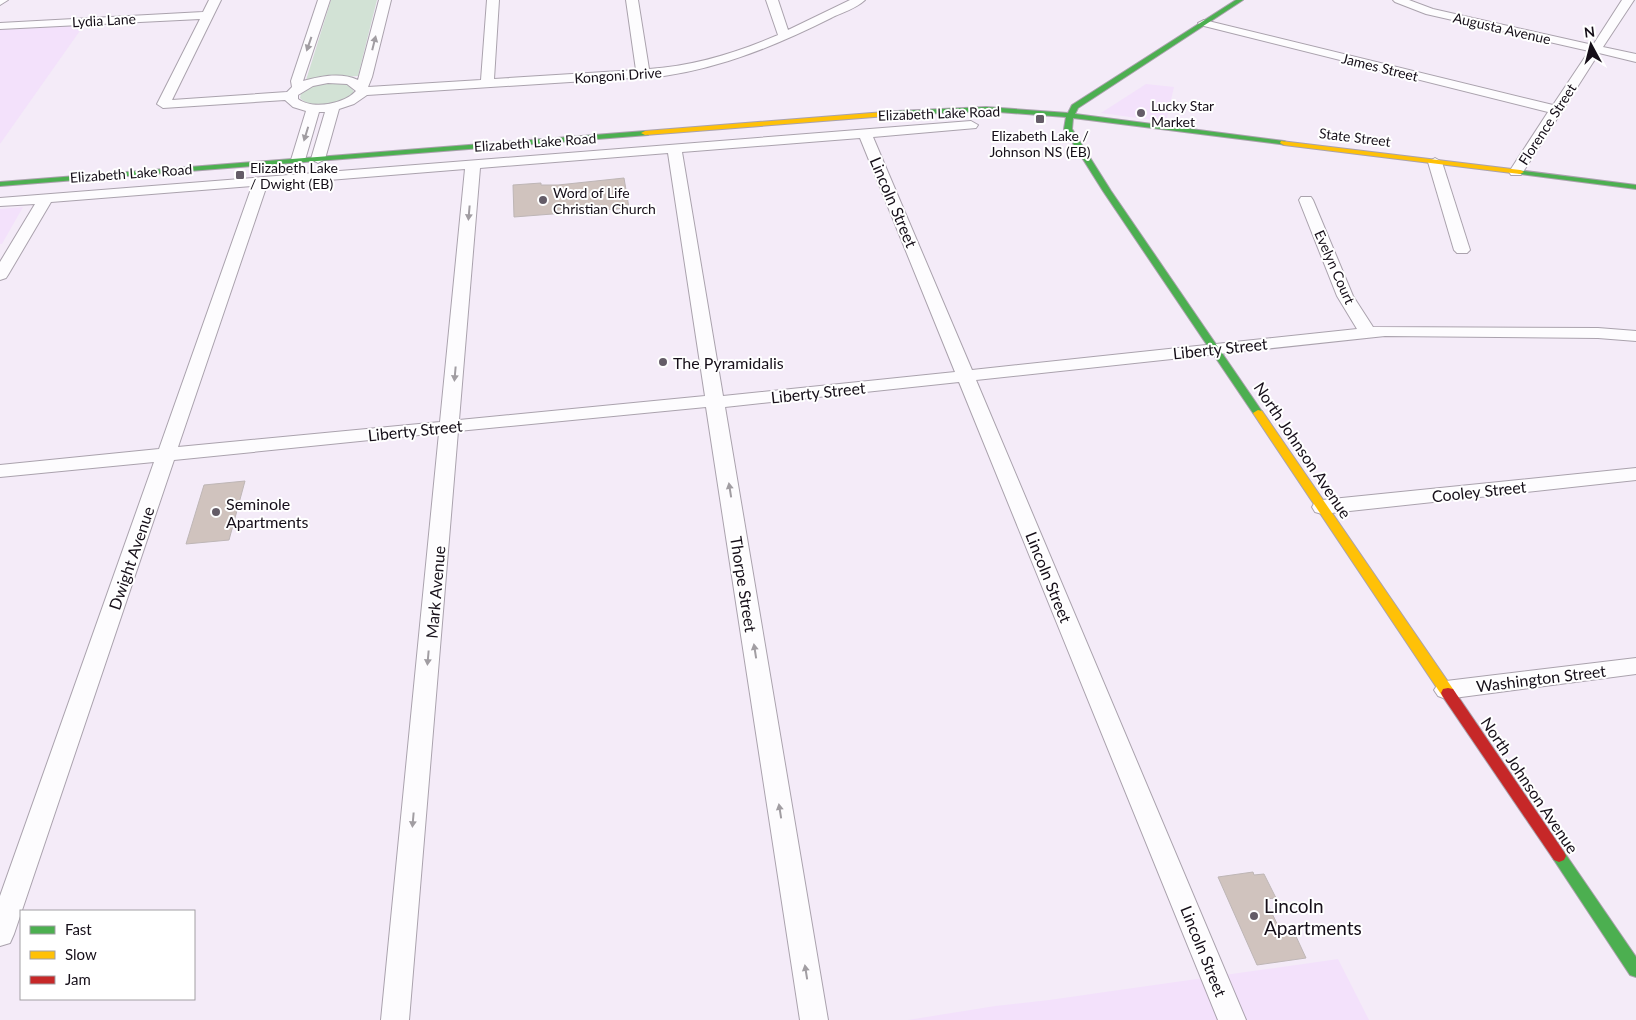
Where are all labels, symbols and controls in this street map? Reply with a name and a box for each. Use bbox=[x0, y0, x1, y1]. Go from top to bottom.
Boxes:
street label: Augusta Avenue bbox=[1452, 9, 1552, 47]
street label: Lydia Lane bbox=[72, 10, 136, 30]
north arrow bbox=[1566, 20, 1616, 70]
text: N bbox=[1583, 23, 1596, 41]
one-way arrow bbox=[370, 36, 378, 51]
one-way arrow bbox=[305, 37, 313, 52]
street label: James Street bbox=[1340, 49, 1420, 85]
street label: Kongoni Drive bbox=[574, 63, 662, 87]
street label: Florence Street bbox=[1514, 80, 1580, 168]
place label: Lucky Star Market bbox=[1151, 97, 1214, 130]
street label: Elizabeth Lake Road bbox=[878, 102, 1000, 124]
marker: Lucky Star Market bbox=[1135, 107, 1147, 119]
marker: Elizabeth Lake / Johnson NS (EB) bbox=[1034, 113, 1046, 125]
street label: State Street bbox=[1318, 124, 1392, 150]
one-way arrow bbox=[302, 127, 309, 142]
place label: Elizabeth Lake / Johnson NS (EB) bbox=[989, 127, 1091, 160]
street label: Elizabeth Lake Road bbox=[473, 129, 597, 155]
street label: Lincoln Street bbox=[866, 154, 922, 250]
place label: Elizabeth Lake / Dwight (EB) bbox=[250, 159, 338, 192]
street label: Elizabeth Lake Road bbox=[69, 160, 193, 186]
marker: Elizabeth Lake / Dwight (EB) bbox=[234, 169, 246, 181]
place label: Word of Life Christian Church bbox=[553, 184, 656, 217]
marker: Word of Life Christian Church bbox=[537, 194, 549, 206]
one-way arrow bbox=[465, 205, 473, 221]
street label: Evelyn Court bbox=[1311, 227, 1359, 307]
street label: Liberty Street bbox=[1172, 334, 1269, 362]
place label: The Pyramidalis bbox=[673, 353, 784, 372]
marker: The Pyramidalis bbox=[657, 356, 669, 368]
one-way arrow bbox=[451, 367, 459, 383]
street label: Liberty Street bbox=[770, 378, 867, 406]
street label: North Johnson Avenue bbox=[1250, 378, 1356, 522]
street label: Liberty Street bbox=[367, 416, 464, 444]
street label: Cooley Street bbox=[1431, 477, 1527, 505]
one-way arrow bbox=[725, 482, 733, 498]
place label: Seminole Apartments bbox=[226, 494, 308, 531]
street label: Dwight Avenue bbox=[104, 504, 158, 612]
marker: Seminole Apartments bbox=[210, 506, 222, 518]
street label: Lincoln Street bbox=[1022, 529, 1076, 626]
street label: Thorpe Street bbox=[727, 535, 761, 634]
street label: Mark Avenue bbox=[421, 545, 449, 639]
one-way arrow bbox=[751, 643, 759, 659]
one-way arrow bbox=[424, 651, 432, 667]
street label: Washington Street bbox=[1475, 661, 1607, 695]
street label: North Johnson Avenue bbox=[1477, 713, 1583, 857]
one-way arrow bbox=[776, 803, 784, 819]
one-way arrow bbox=[409, 812, 417, 828]
place label: Lincoln Apartments bbox=[1264, 894, 1362, 939]
street label: Lincoln Street bbox=[1177, 903, 1231, 1000]
legend bbox=[20, 910, 195, 1000]
marker: Lincoln Apartments bbox=[1248, 910, 1260, 922]
text: Fast bbox=[65, 920, 92, 938]
text: Slow bbox=[65, 945, 97, 963]
one-way arrow bbox=[802, 963, 810, 979]
text: Jam bbox=[65, 970, 91, 988]

